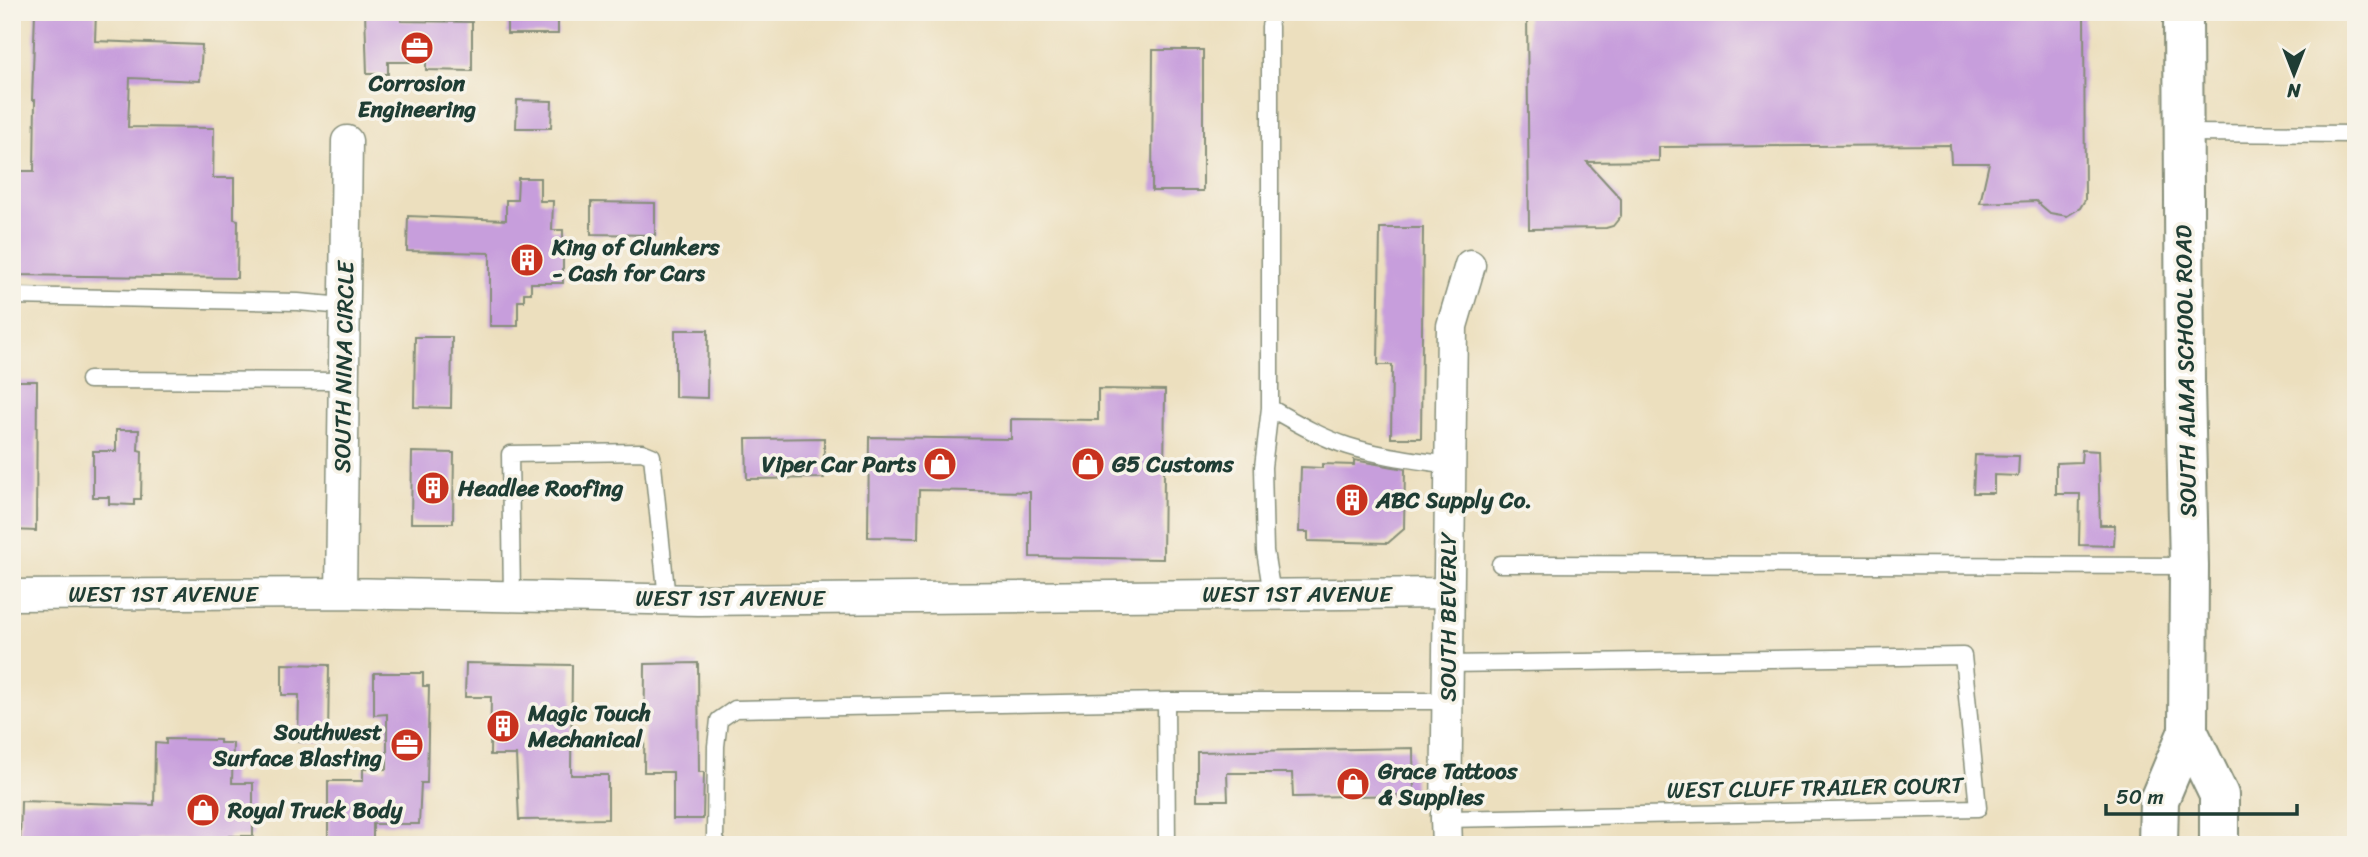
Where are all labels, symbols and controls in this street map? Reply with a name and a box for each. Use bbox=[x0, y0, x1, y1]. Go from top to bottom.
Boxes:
office icon: Corrosion Engineering bbox=[398, 29, 436, 67]
north arrow bbox=[2260, 38, 2330, 108]
place label: Corrosion Engineering bbox=[358, 63, 477, 130]
text: N bbox=[2287, 74, 2302, 107]
street label: SOUTH ALMA SCHOOL ROAD bbox=[2163, 224, 2209, 517]
place label: King of Clunkers - Cash for Cars bbox=[551, 227, 720, 294]
building icon: King of Clunkers - Cash for Cars bbox=[508, 241, 546, 279]
street label: SOUTH NINA CIRCLE bbox=[322, 260, 366, 473]
place label: Viper Car Parts bbox=[762, 444, 917, 485]
place label: G5 Customs bbox=[1111, 444, 1235, 485]
shop icon: Viper Car Parts bbox=[921, 445, 959, 483]
shop icon: G5 Customs bbox=[1069, 445, 1107, 483]
place label: Headlee Roofing bbox=[457, 468, 624, 509]
building icon: Headlee Roofing bbox=[414, 469, 452, 507]
place label: ABC Supply Co. bbox=[1375, 480, 1532, 521]
building icon: ABC Supply Co. bbox=[1333, 481, 1371, 519]
street label: SOUTH BEVERLY bbox=[1428, 531, 1469, 702]
street label: WEST 1ST AVENUE bbox=[68, 574, 259, 615]
street label: WEST 1ST AVENUE bbox=[1202, 574, 1393, 615]
street label: WEST 1ST AVENUE bbox=[635, 578, 826, 619]
place label: Magic Touch Mechanical bbox=[527, 693, 651, 760]
building icon: Magic Touch Mechanical bbox=[484, 707, 522, 745]
place label: Southwest Surface Blasting bbox=[212, 712, 382, 779]
office icon: Southwest Surface Blasting bbox=[388, 726, 426, 764]
place label: Grace Tattoos & Supplies bbox=[1377, 751, 1519, 818]
shop icon: Grace Tattoos & Supplies bbox=[1334, 765, 1372, 803]
street label: WEST CLUFF TRAILER COURT bbox=[1666, 765, 1966, 811]
scale bar bbox=[2106, 773, 2296, 817]
text: 50 m bbox=[2116, 778, 2164, 816]
place label: Royal Truck Body bbox=[227, 790, 403, 831]
shop icon: Royal Truck Body bbox=[184, 791, 222, 829]

